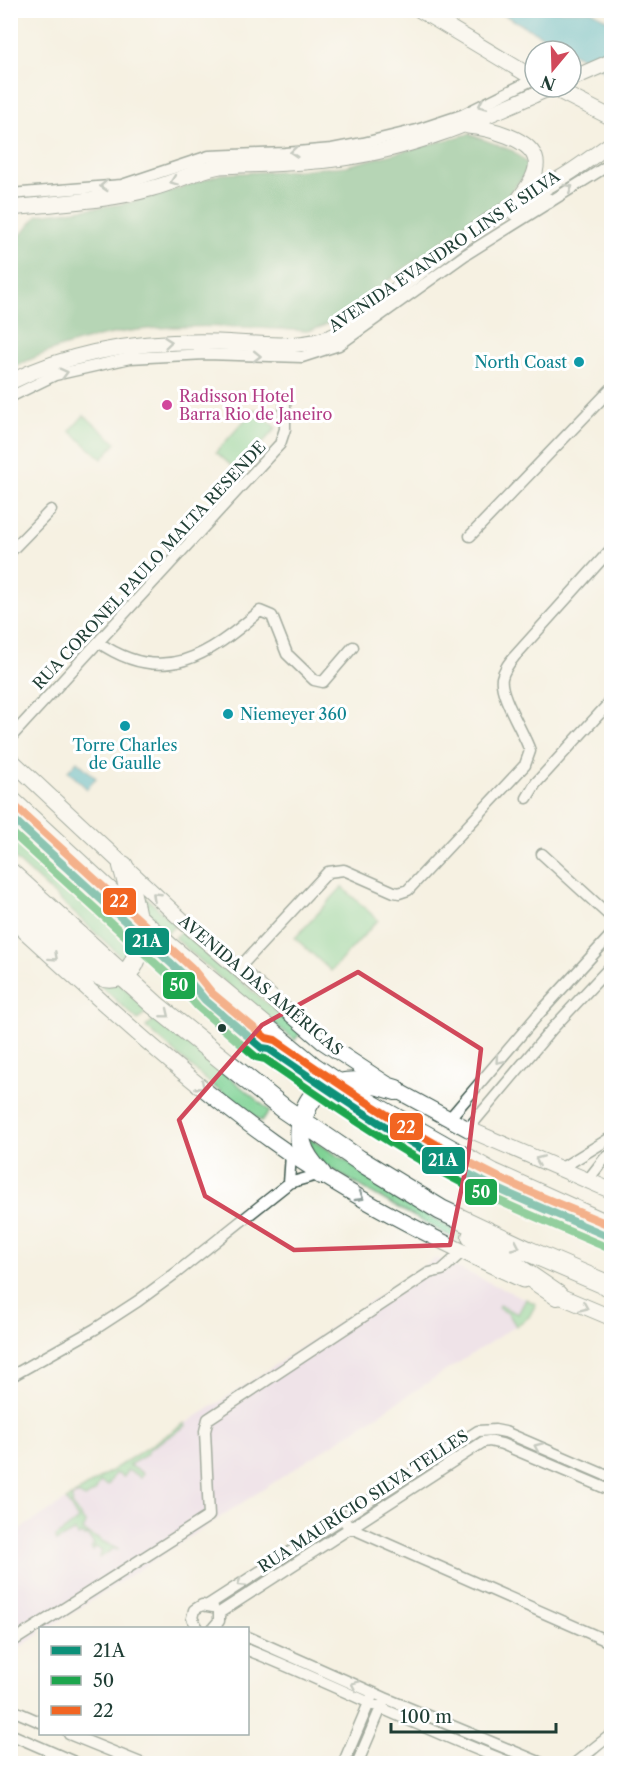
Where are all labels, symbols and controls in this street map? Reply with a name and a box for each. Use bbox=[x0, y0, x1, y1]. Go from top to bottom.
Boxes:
north arrow bbox=[523, 39, 583, 99]
text: N bbox=[538, 71, 558, 95]
one-way arrow bbox=[478, 98, 489, 110]
one-way arrow bbox=[289, 145, 299, 158]
street label: AVENIDA EVANDRO LINS E SILVA bbox=[324, 165, 564, 337]
one-way arrow bbox=[169, 173, 180, 186]
one-way arrow bbox=[99, 179, 108, 192]
one-way arrow bbox=[563, 184, 573, 195]
one-way arrow bbox=[163, 336, 172, 349]
one-way arrow bbox=[252, 350, 261, 362]
place label: North Coast bbox=[475, 352, 567, 372]
marker: North Coast bbox=[572, 355, 586, 369]
one-way arrow bbox=[58, 367, 68, 380]
place label: Radisson Hotel Barra Rio de Janeiro bbox=[179, 386, 332, 424]
marker: Radisson Hotel Barra Rio de Janeiro bbox=[160, 398, 174, 412]
street label: RUA CORONEL PAULO MALTA RESENDE bbox=[28, 437, 270, 693]
place label: Niemeyer 360 bbox=[240, 704, 347, 724]
marker: Niemeyer 360 bbox=[221, 707, 235, 721]
marker: Torre Charles de Gaulle bbox=[118, 719, 132, 733]
place label: Torre Charles de Gaulle bbox=[73, 735, 177, 773]
line badge: 22 bbox=[102, 887, 137, 916]
text: 22 bbox=[110, 891, 128, 911]
one-way arrow bbox=[152, 892, 163, 903]
street label: AVENIDA DAS AMÉRICAS bbox=[174, 910, 347, 1060]
line badge: 21A bbox=[124, 927, 170, 956]
text: 21A bbox=[132, 931, 163, 951]
one-way arrow bbox=[47, 950, 57, 961]
line badge: 50 bbox=[162, 971, 196, 1000]
text: 50 bbox=[169, 975, 189, 995]
one-way arrow bbox=[159, 1006, 170, 1017]
unlabelled marker bbox=[216, 1022, 228, 1034]
one-way arrow bbox=[495, 1053, 506, 1064]
one-way arrow bbox=[194, 1078, 205, 1089]
line badge: 22 bbox=[389, 1112, 424, 1141]
text: 22 bbox=[397, 1117, 415, 1137]
line badge: 21A bbox=[421, 1146, 466, 1175]
text: 21A bbox=[428, 1150, 459, 1170]
one-way arrow bbox=[534, 1155, 545, 1167]
line badge: 50 bbox=[464, 1178, 498, 1206]
text: 50 bbox=[471, 1182, 491, 1202]
one-way arrow bbox=[354, 1189, 364, 1201]
one-way arrow bbox=[509, 1238, 520, 1250]
one-way arrow bbox=[578, 1299, 589, 1311]
street label: RUA MAURÍCIO SILVA TELLES bbox=[254, 1425, 472, 1577]
one-way arrow bbox=[534, 1442, 545, 1454]
one-way arrow bbox=[237, 1576, 248, 1587]
legend bbox=[39, 1627, 249, 1735]
text: 21A bbox=[93, 1640, 126, 1662]
text: 50 bbox=[93, 1670, 114, 1692]
one-way arrow bbox=[350, 1680, 361, 1692]
scale bar bbox=[391, 1696, 556, 1734]
text: 22 bbox=[93, 1700, 114, 1722]
text: 100 m bbox=[400, 1706, 452, 1728]

